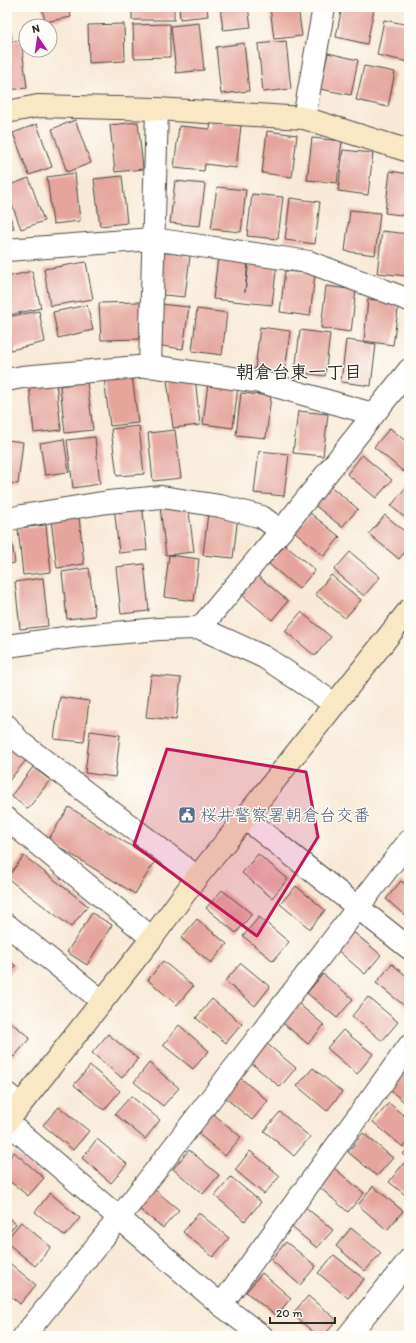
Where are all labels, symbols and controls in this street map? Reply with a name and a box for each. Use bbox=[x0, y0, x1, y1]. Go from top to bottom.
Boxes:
north arrow bbox=[18, 18, 58, 58]
text: N bbox=[31, 22, 41, 36]
district label: 朝倉台東一丁目 bbox=[236, 361, 362, 383]
public building icon: 桜井警察署朝倉台交番 bbox=[177, 805, 197, 825]
place label: 桜井警察署朝倉台交番 bbox=[200, 805, 370, 825]
scale bar bbox=[270, 1299, 335, 1325]
text: 20 m bbox=[276, 1306, 303, 1320]

